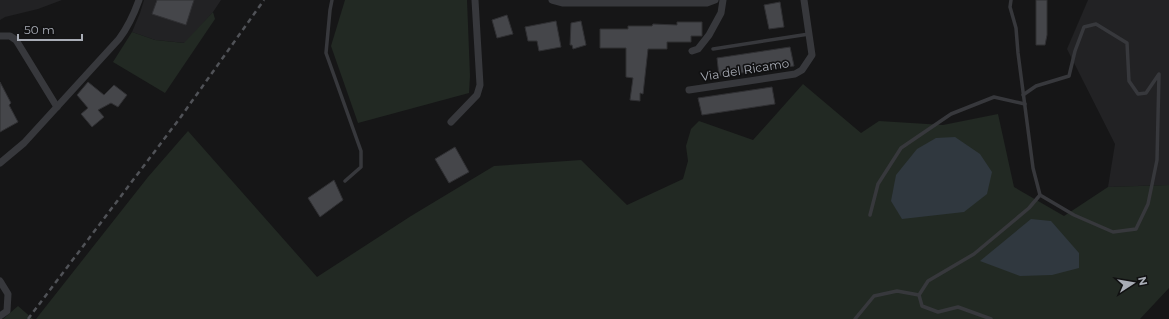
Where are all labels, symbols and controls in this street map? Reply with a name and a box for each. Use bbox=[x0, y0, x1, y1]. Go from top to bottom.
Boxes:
scale bar bbox=[18, 16, 82, 42]
text: 50 m bbox=[24, 22, 55, 37]
street label: Via del Ricamo bbox=[700, 55, 790, 84]
north arrow bbox=[1113, 263, 1153, 303]
text: N bbox=[1135, 275, 1151, 287]

